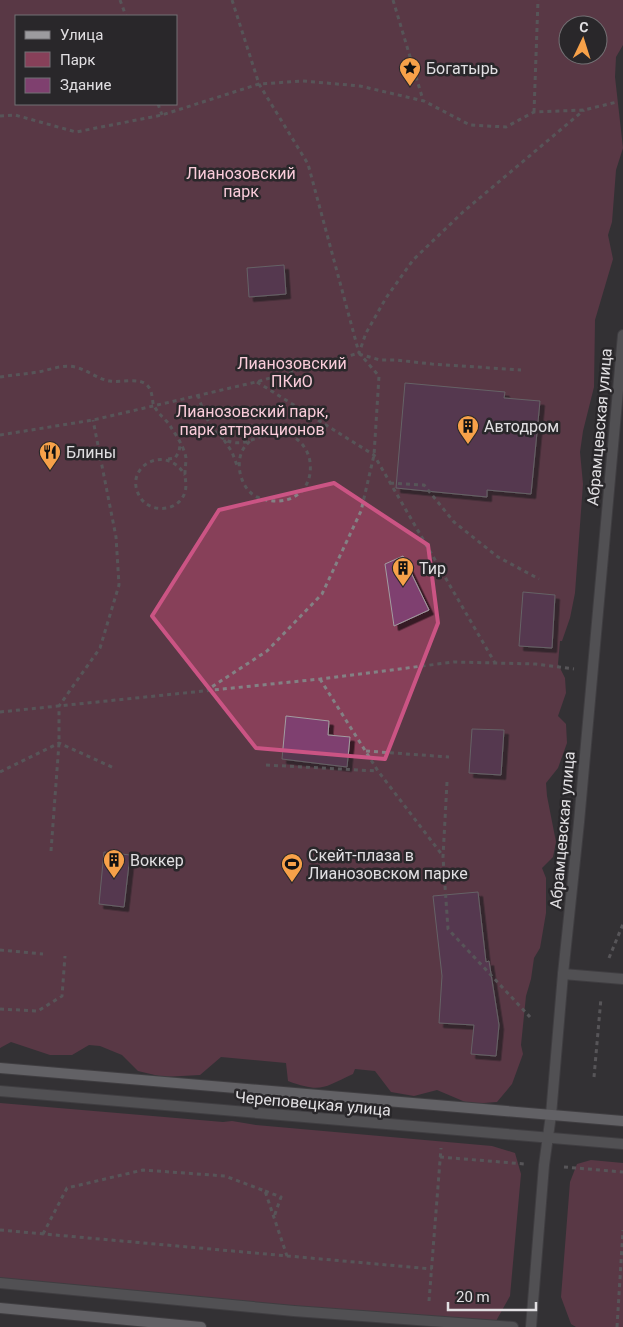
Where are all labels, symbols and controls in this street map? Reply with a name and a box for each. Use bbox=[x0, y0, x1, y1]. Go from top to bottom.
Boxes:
legend bbox=[15, 15, 178, 105]
north arrow bbox=[558, 15, 608, 65]
text: С bbox=[579, 19, 589, 35]
text: Улица bbox=[60, 26, 103, 44]
text: Парк bbox=[60, 51, 95, 69]
place icon: Богатырь bbox=[398, 56, 422, 87]
place label: Богатырь bbox=[426, 59, 498, 78]
text: Здание bbox=[60, 76, 111, 94]
park label: Лианозовский парк bbox=[186, 164, 296, 201]
street label: Абрамцевская улица bbox=[583, 347, 616, 507]
park label: Лианозовский ПКиО bbox=[237, 354, 347, 391]
park label: Лианозовский парк, парк аттракционов bbox=[176, 402, 328, 439]
building icon: Автодром bbox=[456, 414, 480, 445]
place label: Автодром bbox=[484, 417, 559, 436]
restaurant icon: Блины bbox=[38, 440, 62, 471]
place label: Блины bbox=[66, 443, 116, 462]
building icon: Тир bbox=[391, 556, 415, 587]
place label: Тир bbox=[419, 559, 446, 578]
street label: Абрамцевская улица bbox=[546, 750, 579, 910]
place label: Скейт-плаза в Лианозовском парке bbox=[308, 846, 468, 883]
building icon: Воккер bbox=[102, 848, 126, 879]
place label: Воккер bbox=[130, 851, 184, 870]
sports icon: Скейт-плаза в Лианозовском парке bbox=[280, 852, 304, 883]
street label: Череповецкая улица bbox=[234, 1087, 392, 1120]
scale bar bbox=[448, 1280, 536, 1312]
text: 20 m bbox=[456, 1288, 490, 1306]

